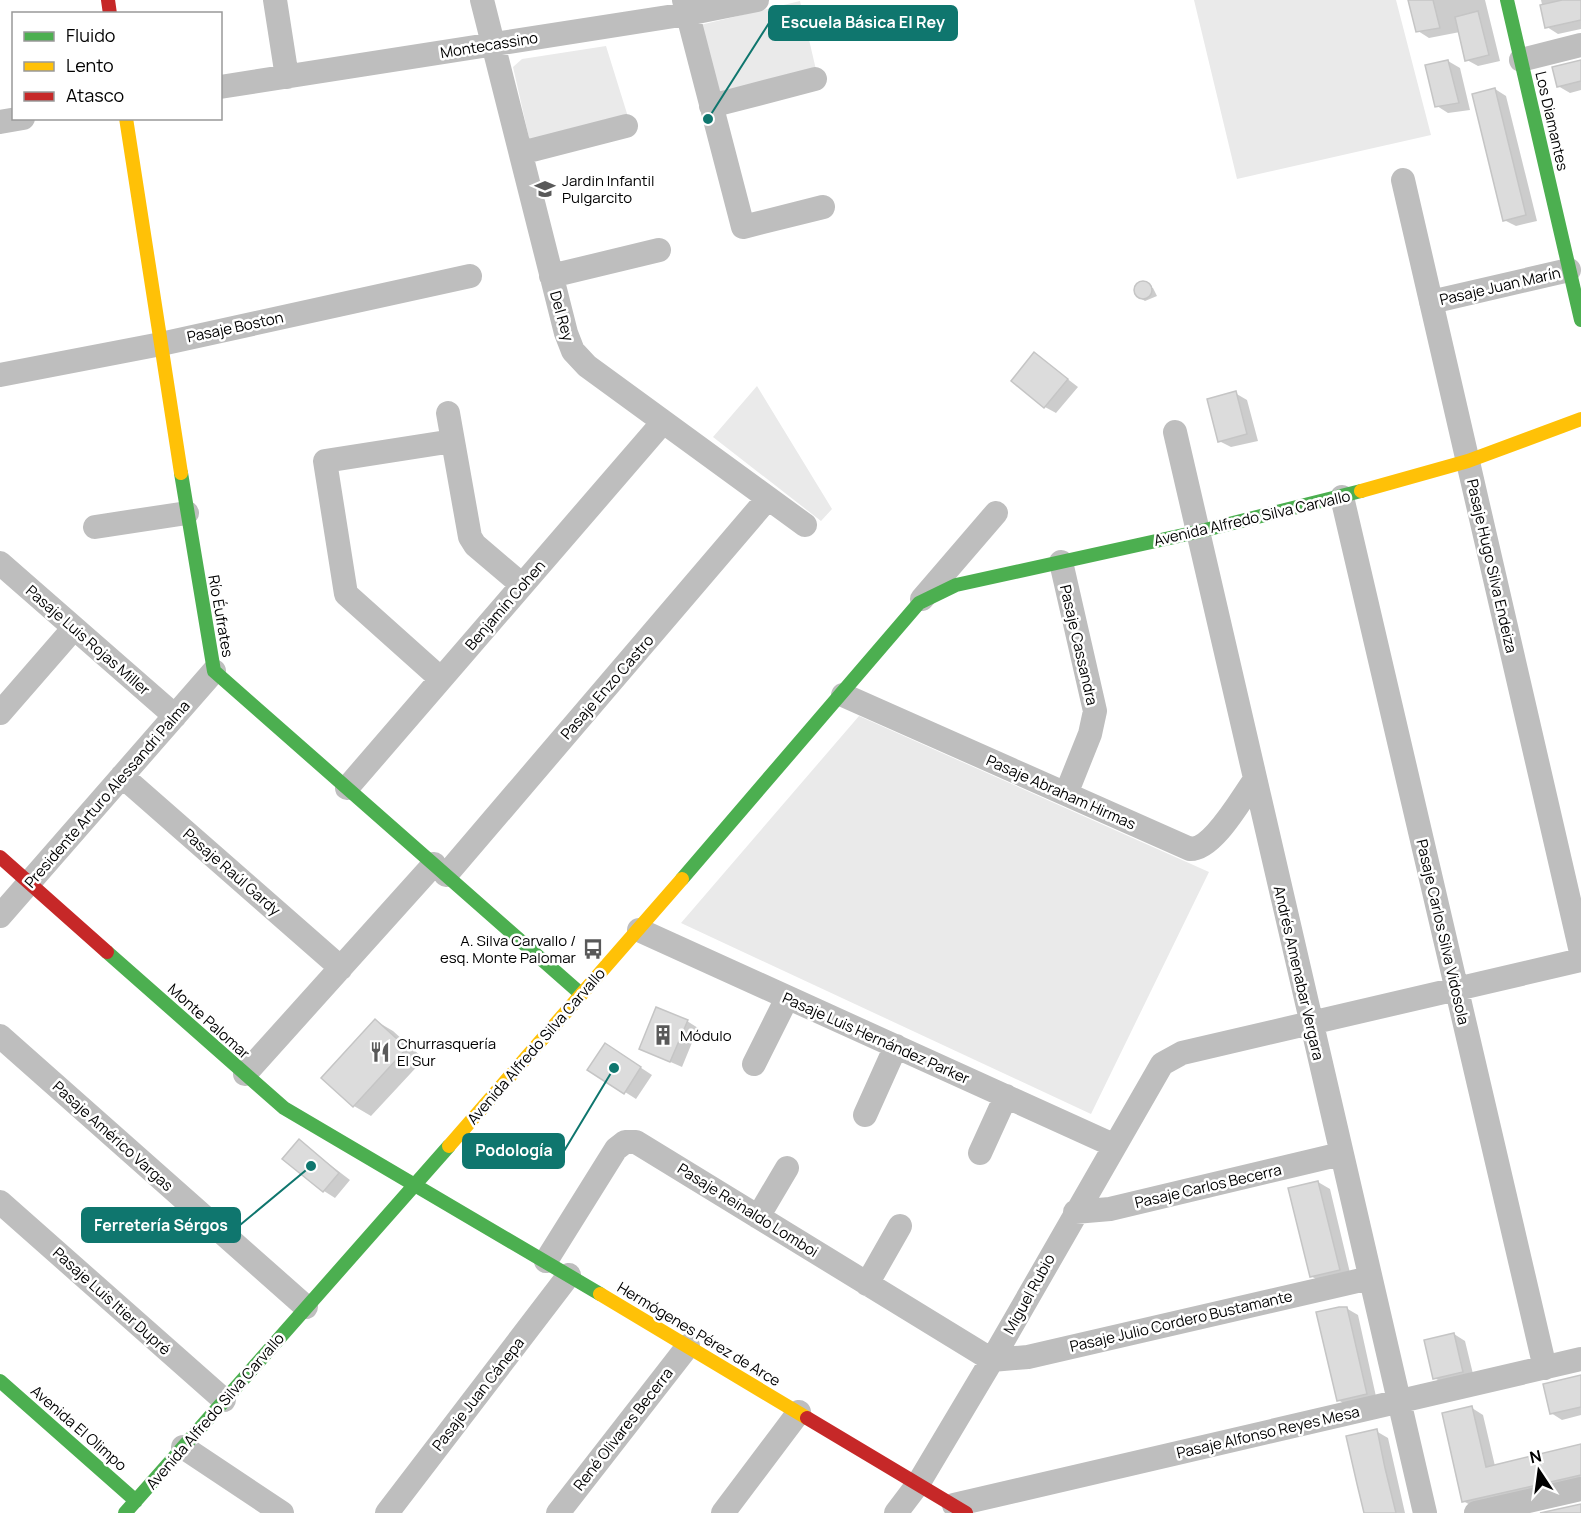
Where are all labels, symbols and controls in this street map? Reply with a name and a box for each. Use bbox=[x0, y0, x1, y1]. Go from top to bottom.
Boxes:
callout: Escuela Básica El Rey bbox=[769, 6, 957, 40]
text: Escuela Básica El Rey bbox=[781, 11, 945, 33]
legend bbox=[12, 12, 222, 120]
text: Fluido bbox=[66, 23, 115, 47]
street label: Montecassino bbox=[439, 27, 539, 63]
text: Lento bbox=[66, 53, 114, 77]
street label: Los Diamantes bbox=[1530, 69, 1574, 173]
text: Atasco bbox=[66, 83, 124, 107]
place label: Jardin Infantil Pulgarcito bbox=[562, 170, 655, 208]
school or university icon: Jardin Infantil Pulgarcito bbox=[533, 177, 557, 201]
street label: Pasaje Juan Marín bbox=[1437, 262, 1563, 310]
street label: Del Rey bbox=[545, 288, 579, 344]
street label: Pasaje Boston bbox=[185, 307, 285, 347]
street label: Pasaje Hugo Silva Endeiza bbox=[1462, 477, 1522, 655]
street label: Avenida Alfredo Silva Carvallo bbox=[1152, 485, 1352, 551]
street label: Benjamín Cohen bbox=[460, 555, 550, 654]
street label: Río Éufrates bbox=[203, 573, 239, 659]
street label: Pasaje Luis Rojas Miller bbox=[21, 580, 155, 700]
street label: Pasaje Cassandra bbox=[1055, 583, 1103, 707]
street label: Pasaje Enzo Castro bbox=[556, 630, 658, 744]
street label: Presidente Arturo Alessandri Palma bbox=[20, 696, 194, 892]
street label: Pasaje Abraham Hirmas bbox=[983, 750, 1139, 835]
street label: Pasaje Raúl Gardy bbox=[179, 824, 285, 920]
street label: Pasaje Carlos Silva Vidosola bbox=[1411, 837, 1475, 1027]
street label: Andrés Amenabar Vergara bbox=[1269, 884, 1329, 1062]
place label: A. Silva Carvallo / esq. Monte Palomar bbox=[440, 930, 577, 968]
bus stop icon: A. Silva Carvallo / esq. Monte Palomar bbox=[581, 937, 605, 961]
street label: Avenida Alfredo Silva Carvallo bbox=[462, 963, 610, 1129]
street label: Monte Palomar bbox=[163, 978, 255, 1064]
street label: Pasaje Luis Hernández Parker bbox=[779, 987, 973, 1089]
building icon: Módulo bbox=[651, 1023, 675, 1047]
place label: Módulo bbox=[680, 1025, 732, 1046]
place label: Churrasquería El Sur bbox=[397, 1033, 496, 1071]
restaurant icon: Churrasquería El Sur bbox=[368, 1040, 392, 1064]
street label: Pasaje Américo Vargas bbox=[48, 1076, 178, 1196]
callout: Podología bbox=[463, 1134, 564, 1168]
text: Podología bbox=[475, 1139, 553, 1161]
street label: Pasaje Reinaldo Lomboi bbox=[674, 1158, 822, 1262]
street label: Pasaje Carlos Becerra bbox=[1133, 1159, 1283, 1213]
callout: Ferretería Sérgos bbox=[82, 1208, 240, 1242]
text: Ferretería Sérgos bbox=[94, 1214, 228, 1236]
street label: Pasaje Luis Itier Dupré bbox=[49, 1242, 176, 1360]
street label: Miguel Rubio bbox=[998, 1250, 1060, 1338]
street label: Hermógenes Pérez de Arce bbox=[613, 1277, 785, 1391]
street label: Pasaje Julio Cordero Bustamante bbox=[1068, 1285, 1295, 1357]
street label: Avenida Alfredo Silva Carvallo bbox=[141, 1328, 289, 1494]
street label: Pasaje Juan Cánepa bbox=[427, 1333, 529, 1455]
street label: René Olivares Becerra bbox=[568, 1363, 678, 1495]
street label: Avenida El Olimpo bbox=[27, 1380, 132, 1476]
street label: Pasaje Alfonso Reyes Mesa bbox=[1174, 1401, 1362, 1463]
north arrow bbox=[1509, 1441, 1569, 1501]
text: N bbox=[1528, 1444, 1544, 1468]

